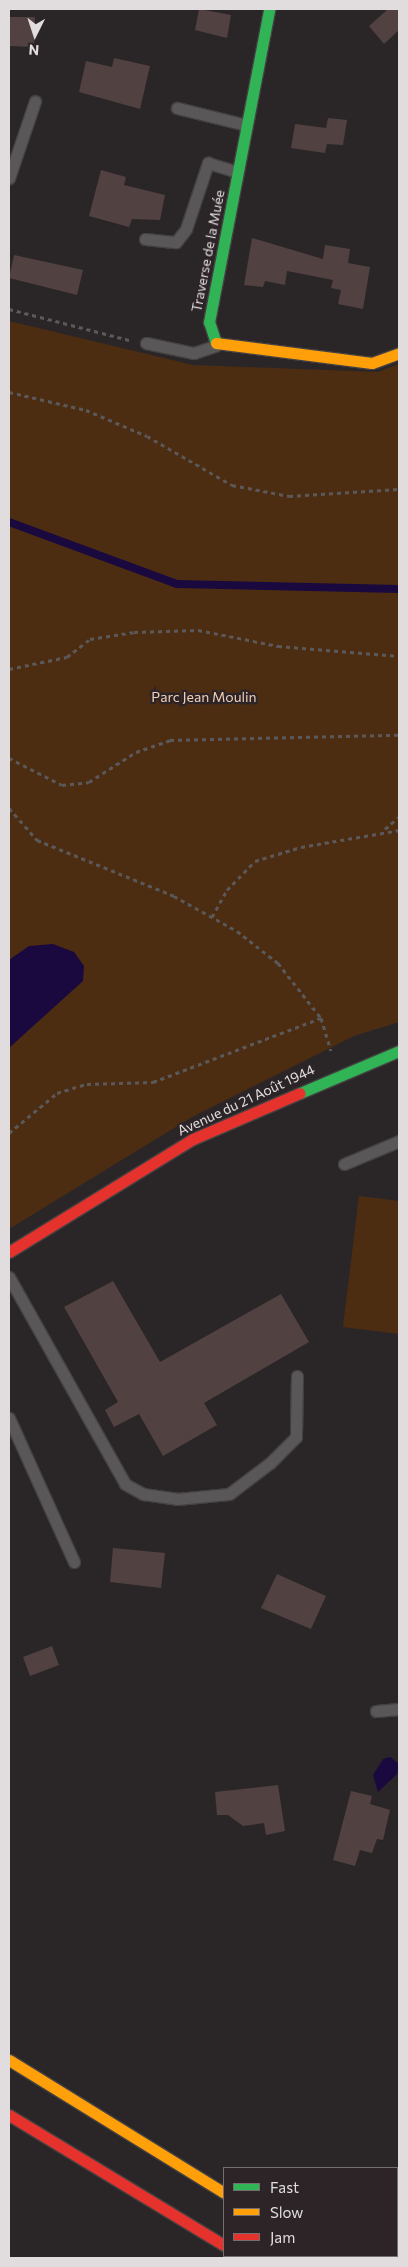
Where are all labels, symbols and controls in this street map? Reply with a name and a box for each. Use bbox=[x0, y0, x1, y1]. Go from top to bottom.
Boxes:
north arrow bbox=[10, 10, 60, 60]
text: N bbox=[28, 42, 40, 59]
street label: Traverse de la Muée bbox=[188, 188, 228, 314]
park label: Parc Jean Moulin bbox=[151, 689, 257, 705]
street label: Avenue du 21 Août 1944 bbox=[175, 1061, 317, 1139]
legend bbox=[223, 2167, 398, 2257]
text: Fast bbox=[270, 2178, 299, 2196]
text: Slow bbox=[270, 2203, 303, 2221]
text: Jam bbox=[270, 2228, 295, 2246]

